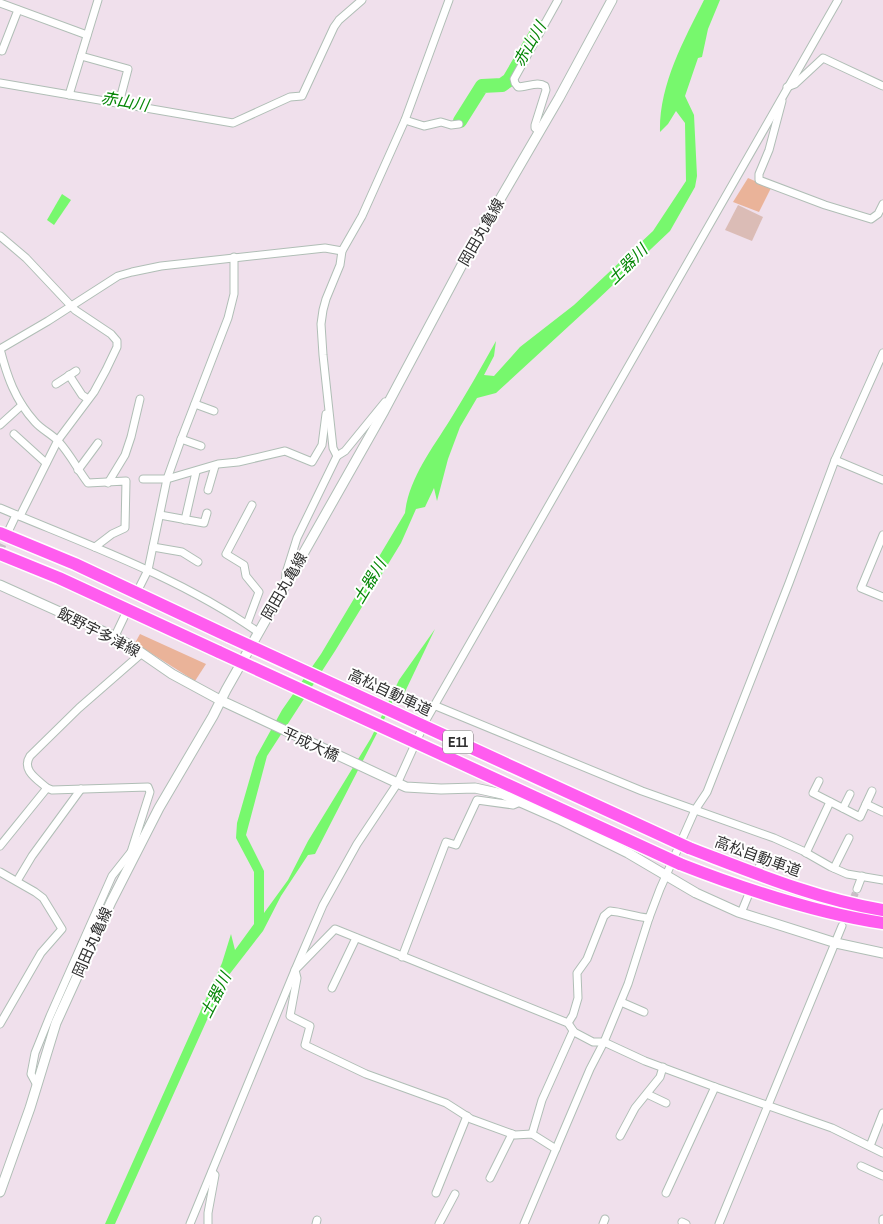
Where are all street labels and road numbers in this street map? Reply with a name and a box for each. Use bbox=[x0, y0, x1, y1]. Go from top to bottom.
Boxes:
street label: 岡田丸亀線 bbox=[453, 194, 509, 270]
street label: 岡田丸亀線 bbox=[256, 548, 312, 624]
street label: 飯野宇多津線 bbox=[54, 602, 144, 662]
street label: 高松自動車道 bbox=[345, 663, 435, 721]
street label: 平成大橋 bbox=[279, 722, 343, 766]
road number: E11 bbox=[443, 730, 473, 754]
street label: 高松自動車道 bbox=[712, 831, 804, 881]
street label: 岡田丸亀線 bbox=[67, 903, 117, 981]

